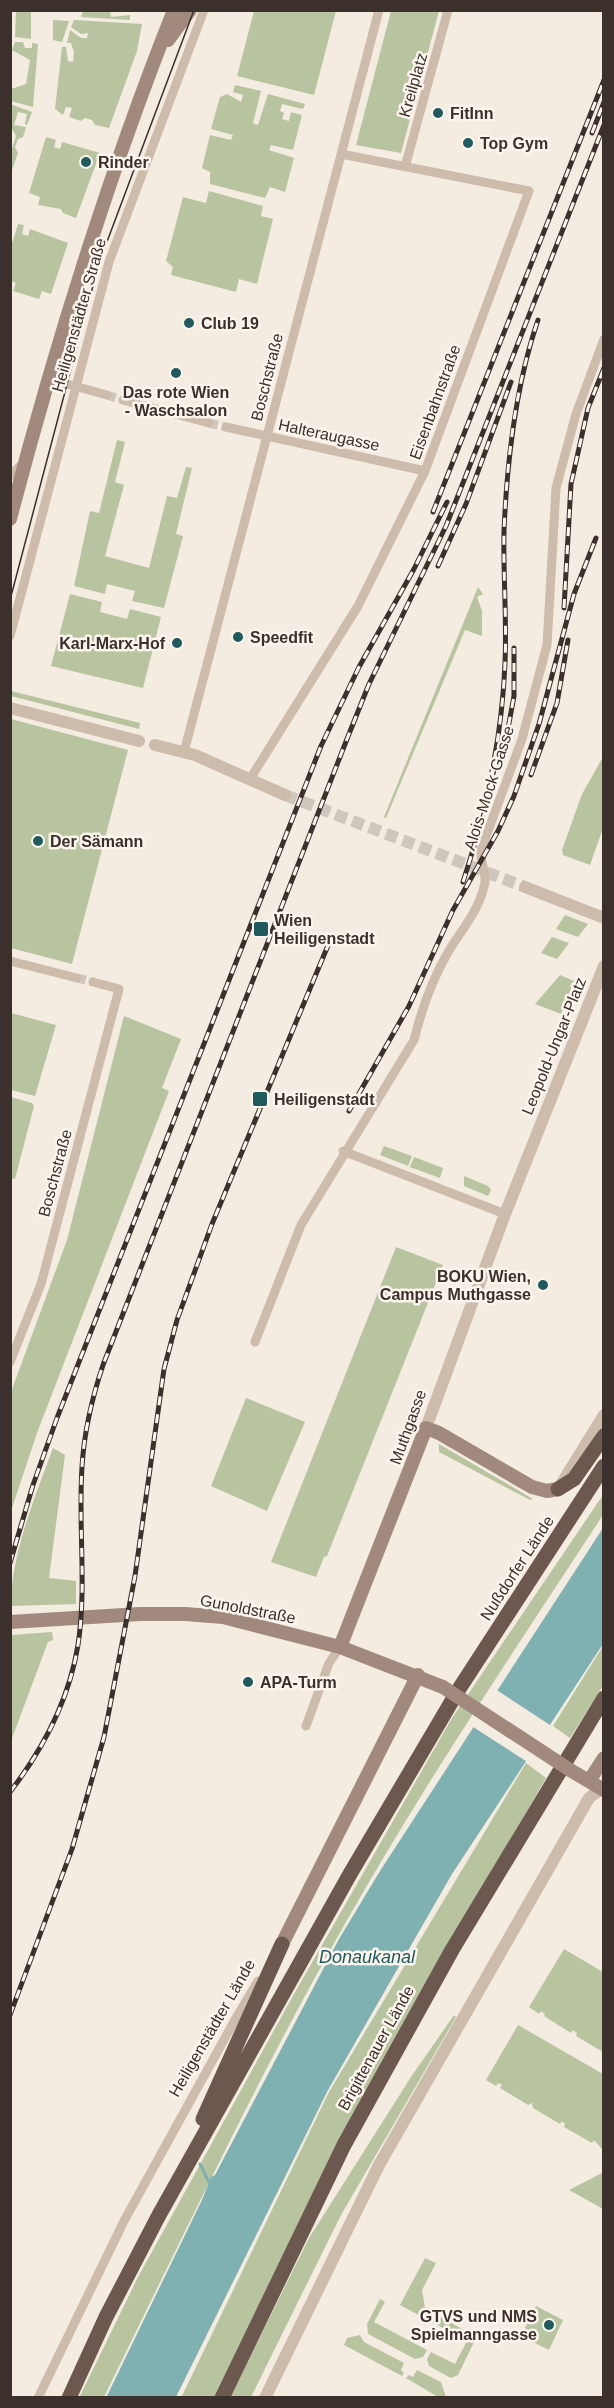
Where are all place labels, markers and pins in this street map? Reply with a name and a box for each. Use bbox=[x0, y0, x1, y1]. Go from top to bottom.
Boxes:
place label: FitInn bbox=[450, 105, 494, 122]
marker: FitInn bbox=[431, 106, 445, 120]
place label: Top Gym bbox=[480, 135, 548, 152]
marker: Top Gym bbox=[461, 136, 475, 150]
place label: Rinder bbox=[98, 154, 149, 171]
marker: Rinder bbox=[79, 155, 93, 169]
place label: Club 19 bbox=[201, 315, 259, 332]
marker: Club 19 bbox=[182, 316, 196, 330]
marker: Das rote Wien - Waschsalon bbox=[169, 366, 183, 380]
place label: Das rote Wien - Waschsalon bbox=[123, 384, 229, 419]
place label: Speedfit bbox=[250, 629, 314, 646]
marker: Speedfit bbox=[231, 630, 245, 644]
place label: Karl-Marx-Hof bbox=[59, 635, 166, 652]
marker: Karl-Marx-Hof bbox=[170, 636, 184, 650]
place label: Der Sämann bbox=[50, 833, 143, 850]
marker: Der Sämann bbox=[31, 834, 45, 848]
place label: Wien Heiligenstadt bbox=[274, 912, 375, 947]
marker: Wien Heiligenstadt bbox=[252, 920, 270, 938]
marker: Heiligenstadt bbox=[251, 1090, 269, 1108]
place label: Heiligenstadt bbox=[274, 1091, 375, 1108]
place label: BOKU Wien, Campus Muthgasse bbox=[380, 1268, 531, 1303]
marker: BOKU Wien, Campus Muthgasse bbox=[536, 1278, 550, 1292]
place label: APA-Turm bbox=[260, 1674, 337, 1691]
marker: APA-Turm bbox=[241, 1675, 255, 1689]
place label: GTVS und NMS Spielmanngasse bbox=[411, 2308, 537, 2343]
marker: GTVS und NMS Spielmanngasse bbox=[542, 2318, 556, 2332]

